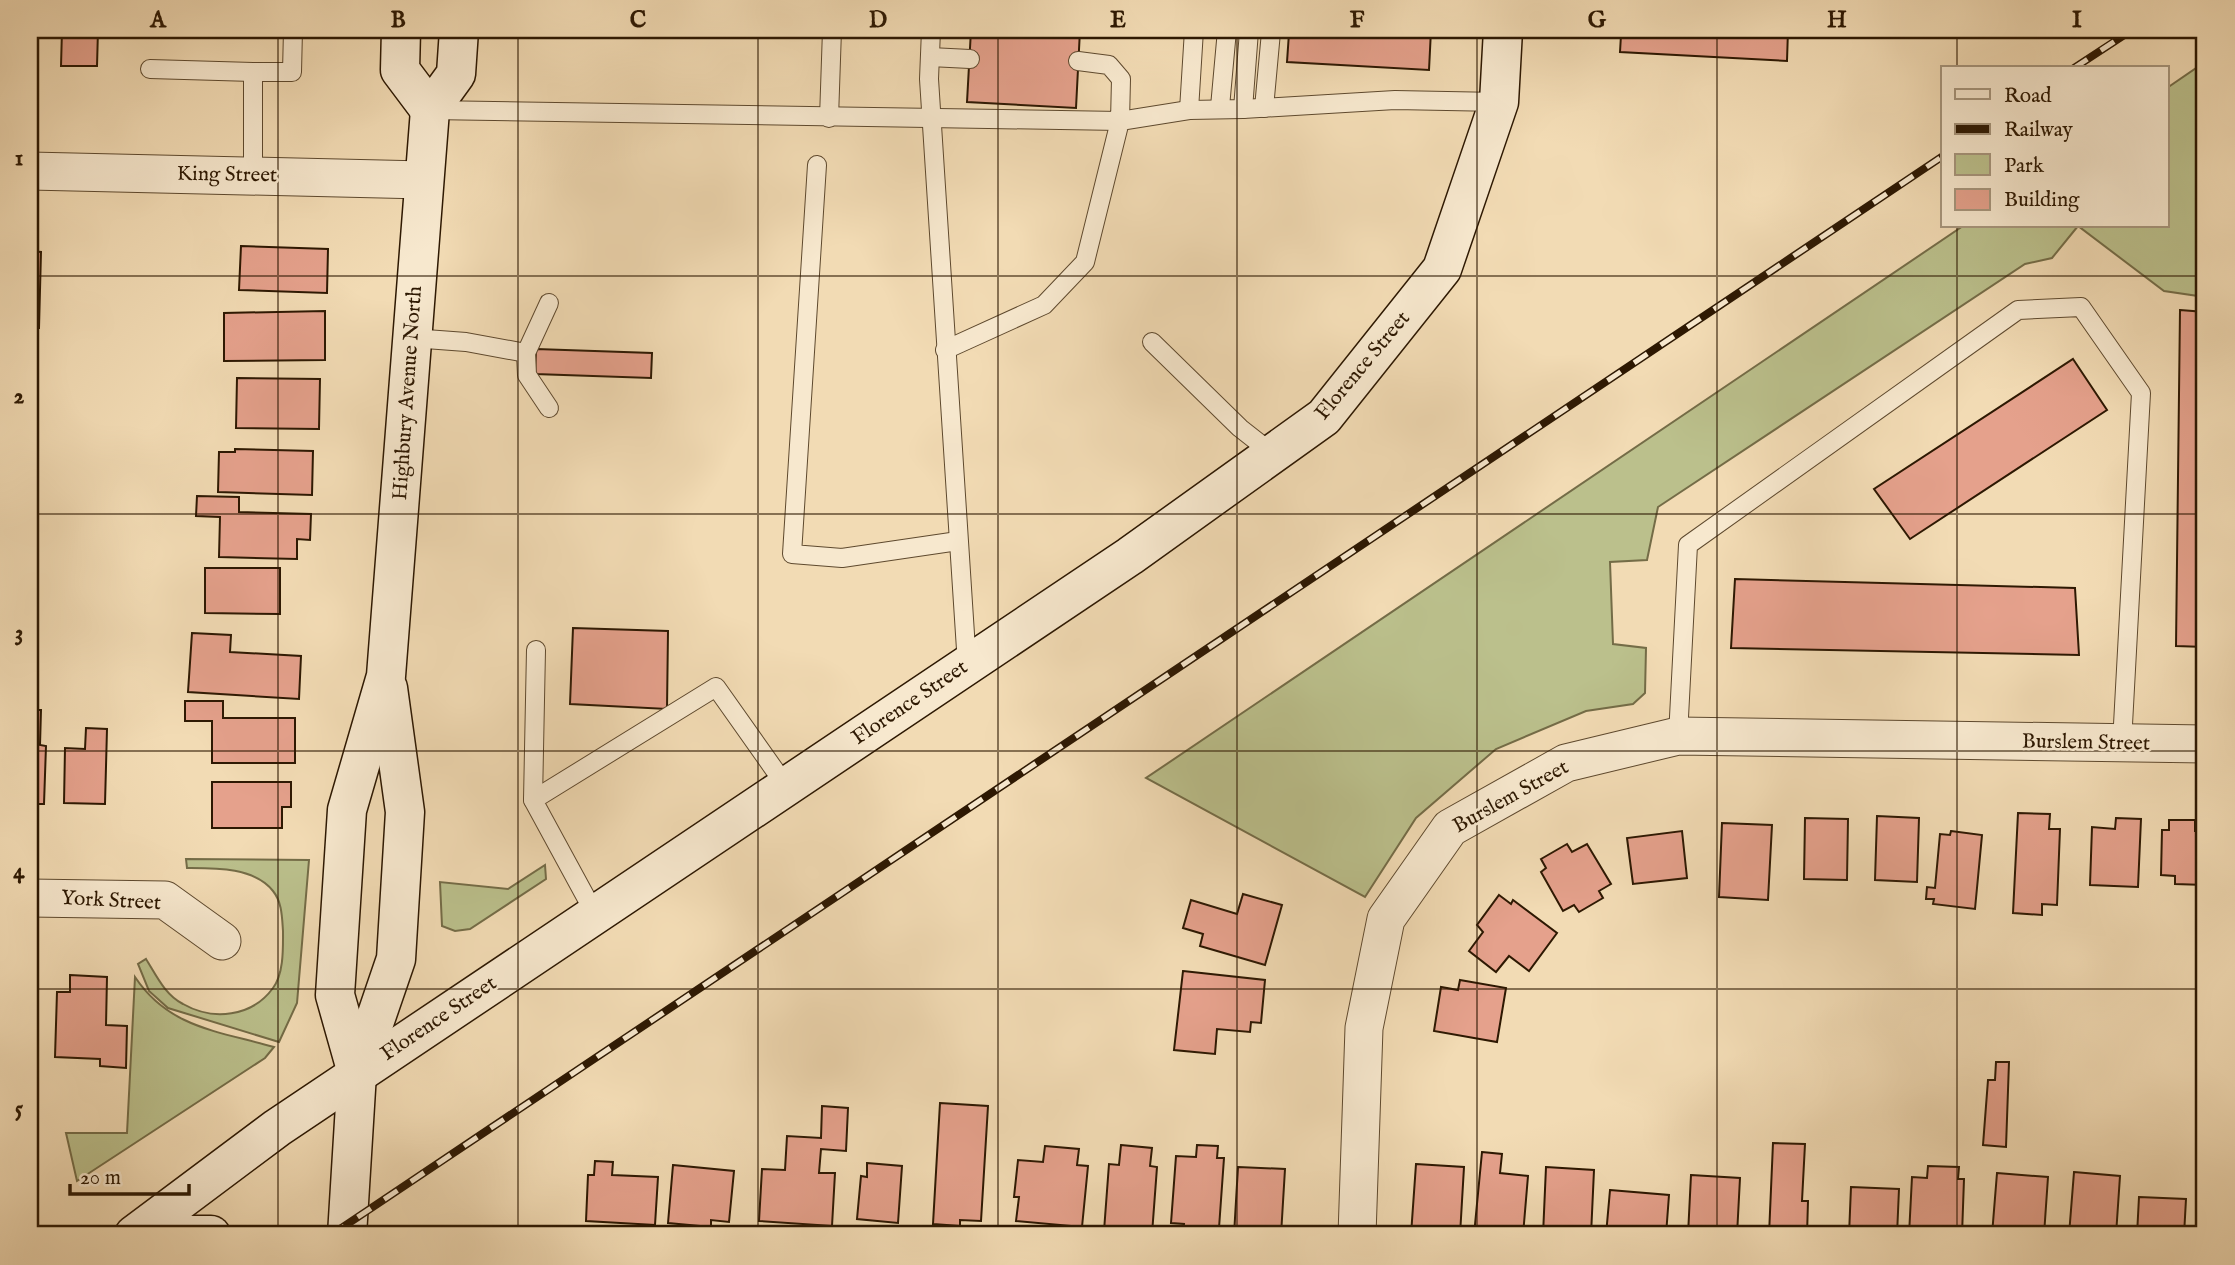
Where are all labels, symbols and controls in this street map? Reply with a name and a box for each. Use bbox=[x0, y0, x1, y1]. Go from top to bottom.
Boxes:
text: A bbox=[149, 6, 167, 35]
text: B bbox=[390, 6, 406, 35]
text: C bbox=[630, 6, 647, 35]
text: D bbox=[869, 6, 887, 35]
text: E bbox=[1110, 6, 1126, 35]
text: F bbox=[1350, 6, 1365, 35]
text: G bbox=[1588, 6, 1607, 35]
text: H bbox=[1827, 6, 1847, 35]
text: I bbox=[2072, 6, 2082, 35]
legend bbox=[1941, 66, 2168, 228]
text: Road bbox=[2004, 83, 2052, 110]
text: Railway bbox=[2004, 117, 2074, 144]
text: 1 bbox=[15, 144, 23, 173]
text: Park bbox=[2004, 153, 2045, 180]
street label: King Street bbox=[177, 161, 277, 189]
text: Building bbox=[2004, 187, 2080, 214]
street label: Highbury Avenue North bbox=[387, 285, 429, 501]
street label: Florence Street bbox=[1310, 306, 1416, 426]
text: 2 bbox=[14, 382, 25, 411]
text: 3 bbox=[15, 619, 23, 648]
street label: Florence Street bbox=[847, 654, 973, 752]
street label: Burslem Street bbox=[2022, 728, 2150, 758]
street label: Burslem Street bbox=[1448, 754, 1574, 840]
text: 4 bbox=[13, 857, 25, 886]
street label: York Street bbox=[60, 885, 162, 917]
street label: Florence Street bbox=[376, 970, 502, 1068]
text: 5 bbox=[15, 1095, 24, 1124]
scale bar bbox=[70, 1153, 189, 1197]
text: 20 m bbox=[80, 1165, 121, 1192]

